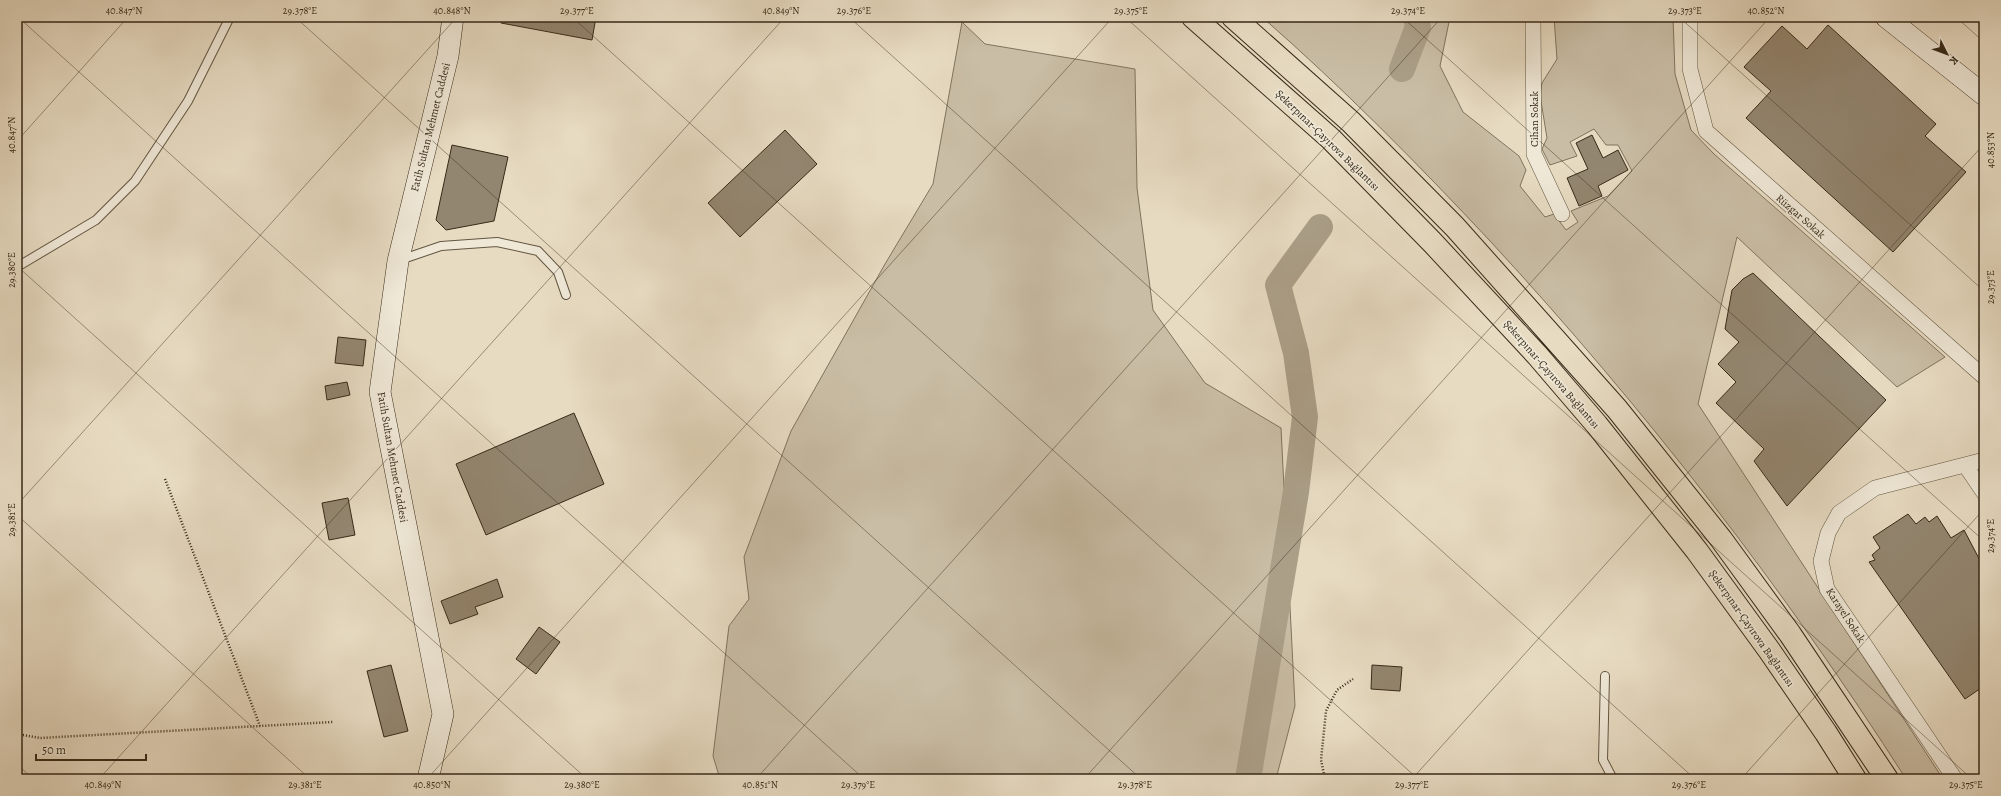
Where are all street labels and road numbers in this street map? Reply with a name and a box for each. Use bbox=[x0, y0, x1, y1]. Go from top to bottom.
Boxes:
street label: Fatih Sultan Mehmet Caddesi bbox=[407, 61, 454, 193]
street label: Şekerpınar-Çayırova Bağlantısı bbox=[1272, 86, 1383, 194]
street label: Cihan Sokak bbox=[1527, 91, 1542, 147]
street label: Rüzgar Sokak bbox=[1773, 191, 1829, 242]
street label: Şekerpınar-Çayırova Bağlantısı bbox=[1500, 317, 1603, 432]
street label: Fatih Sultan Mehmet Caddesi bbox=[374, 391, 411, 524]
street label: Şekerpınar-Çayırova Bağlantısı bbox=[1705, 567, 1798, 690]
street label: Karayel Sokak bbox=[1822, 585, 1869, 646]

